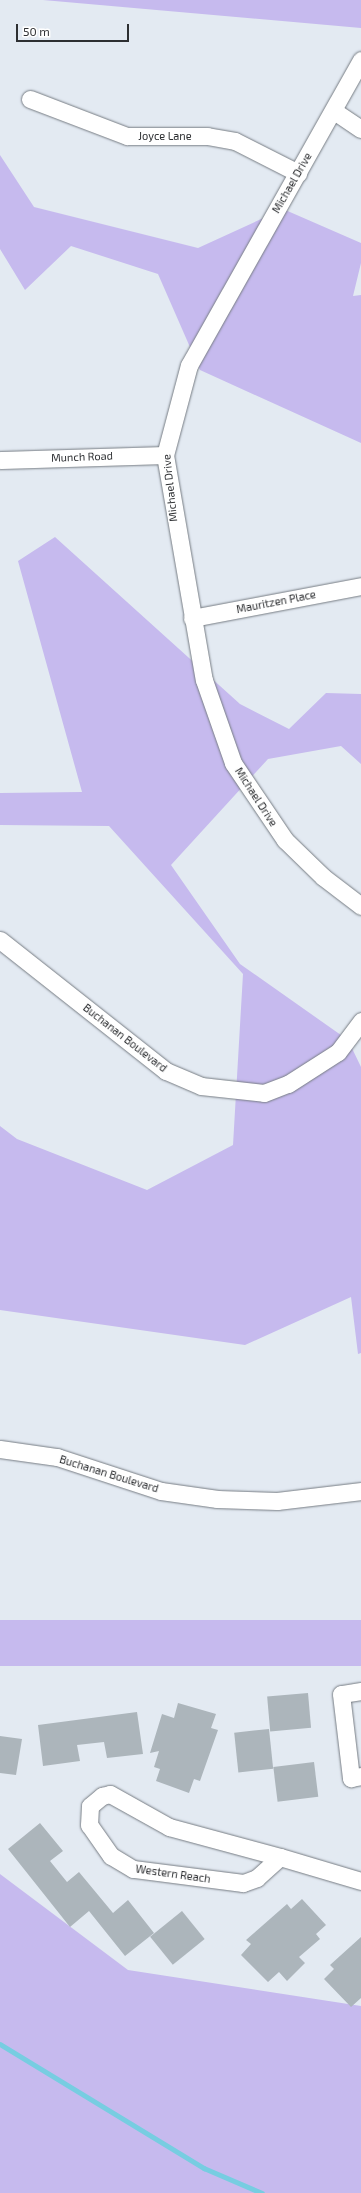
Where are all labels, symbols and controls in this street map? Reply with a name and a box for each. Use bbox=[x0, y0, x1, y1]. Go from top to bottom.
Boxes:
scale bar bbox=[18, 16, 131, 42]
text: 50 m bbox=[23, 24, 50, 38]
street label: Joyce Lane bbox=[138, 129, 192, 143]
street label: Michael Drive bbox=[269, 150, 315, 216]
street label: Munch Road bbox=[51, 449, 113, 465]
street label: Michael Drive bbox=[160, 454, 180, 522]
street label: Mauritzen Place bbox=[235, 588, 317, 616]
street label: Michael Drive bbox=[232, 765, 280, 829]
street label: Buchanan Boulevard bbox=[80, 1001, 170, 1075]
street label: Buchanan Boulevard bbox=[58, 1453, 160, 1495]
street label: Western Reach bbox=[135, 1862, 211, 1886]

